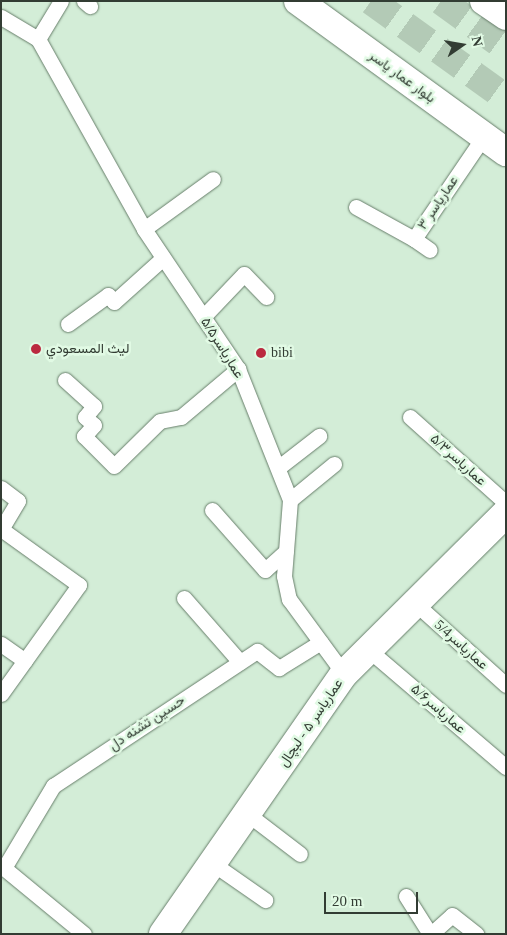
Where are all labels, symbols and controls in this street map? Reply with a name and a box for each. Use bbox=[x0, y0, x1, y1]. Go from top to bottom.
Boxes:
north arrow bbox=[437, 20, 487, 70]
text: N bbox=[469, 35, 486, 48]
street label: بلوار عمار یاسر bbox=[365, 47, 439, 107]
street label: عماریاسر ۳ bbox=[414, 173, 462, 233]
street label: عماریاسر۵/۵ bbox=[197, 314, 247, 382]
place label: ليث المسعودي bbox=[46, 341, 130, 357]
marker: ليث المسعودي bbox=[30, 343, 42, 355]
place label: bibi bbox=[271, 345, 293, 361]
marker: bibi bbox=[255, 347, 267, 359]
street label: عماریاسر۵/۳ bbox=[427, 430, 489, 490]
street label: عماریاسر5/4 bbox=[431, 617, 491, 673]
street label: عماریاسر ۵ - لبچال bbox=[275, 676, 347, 770]
street label: عماریاسر۵/۶ bbox=[407, 681, 469, 737]
street label: حسین تشنه دل bbox=[106, 692, 188, 754]
scale bar bbox=[327, 882, 421, 914]
text: 20 m bbox=[332, 893, 362, 909]

